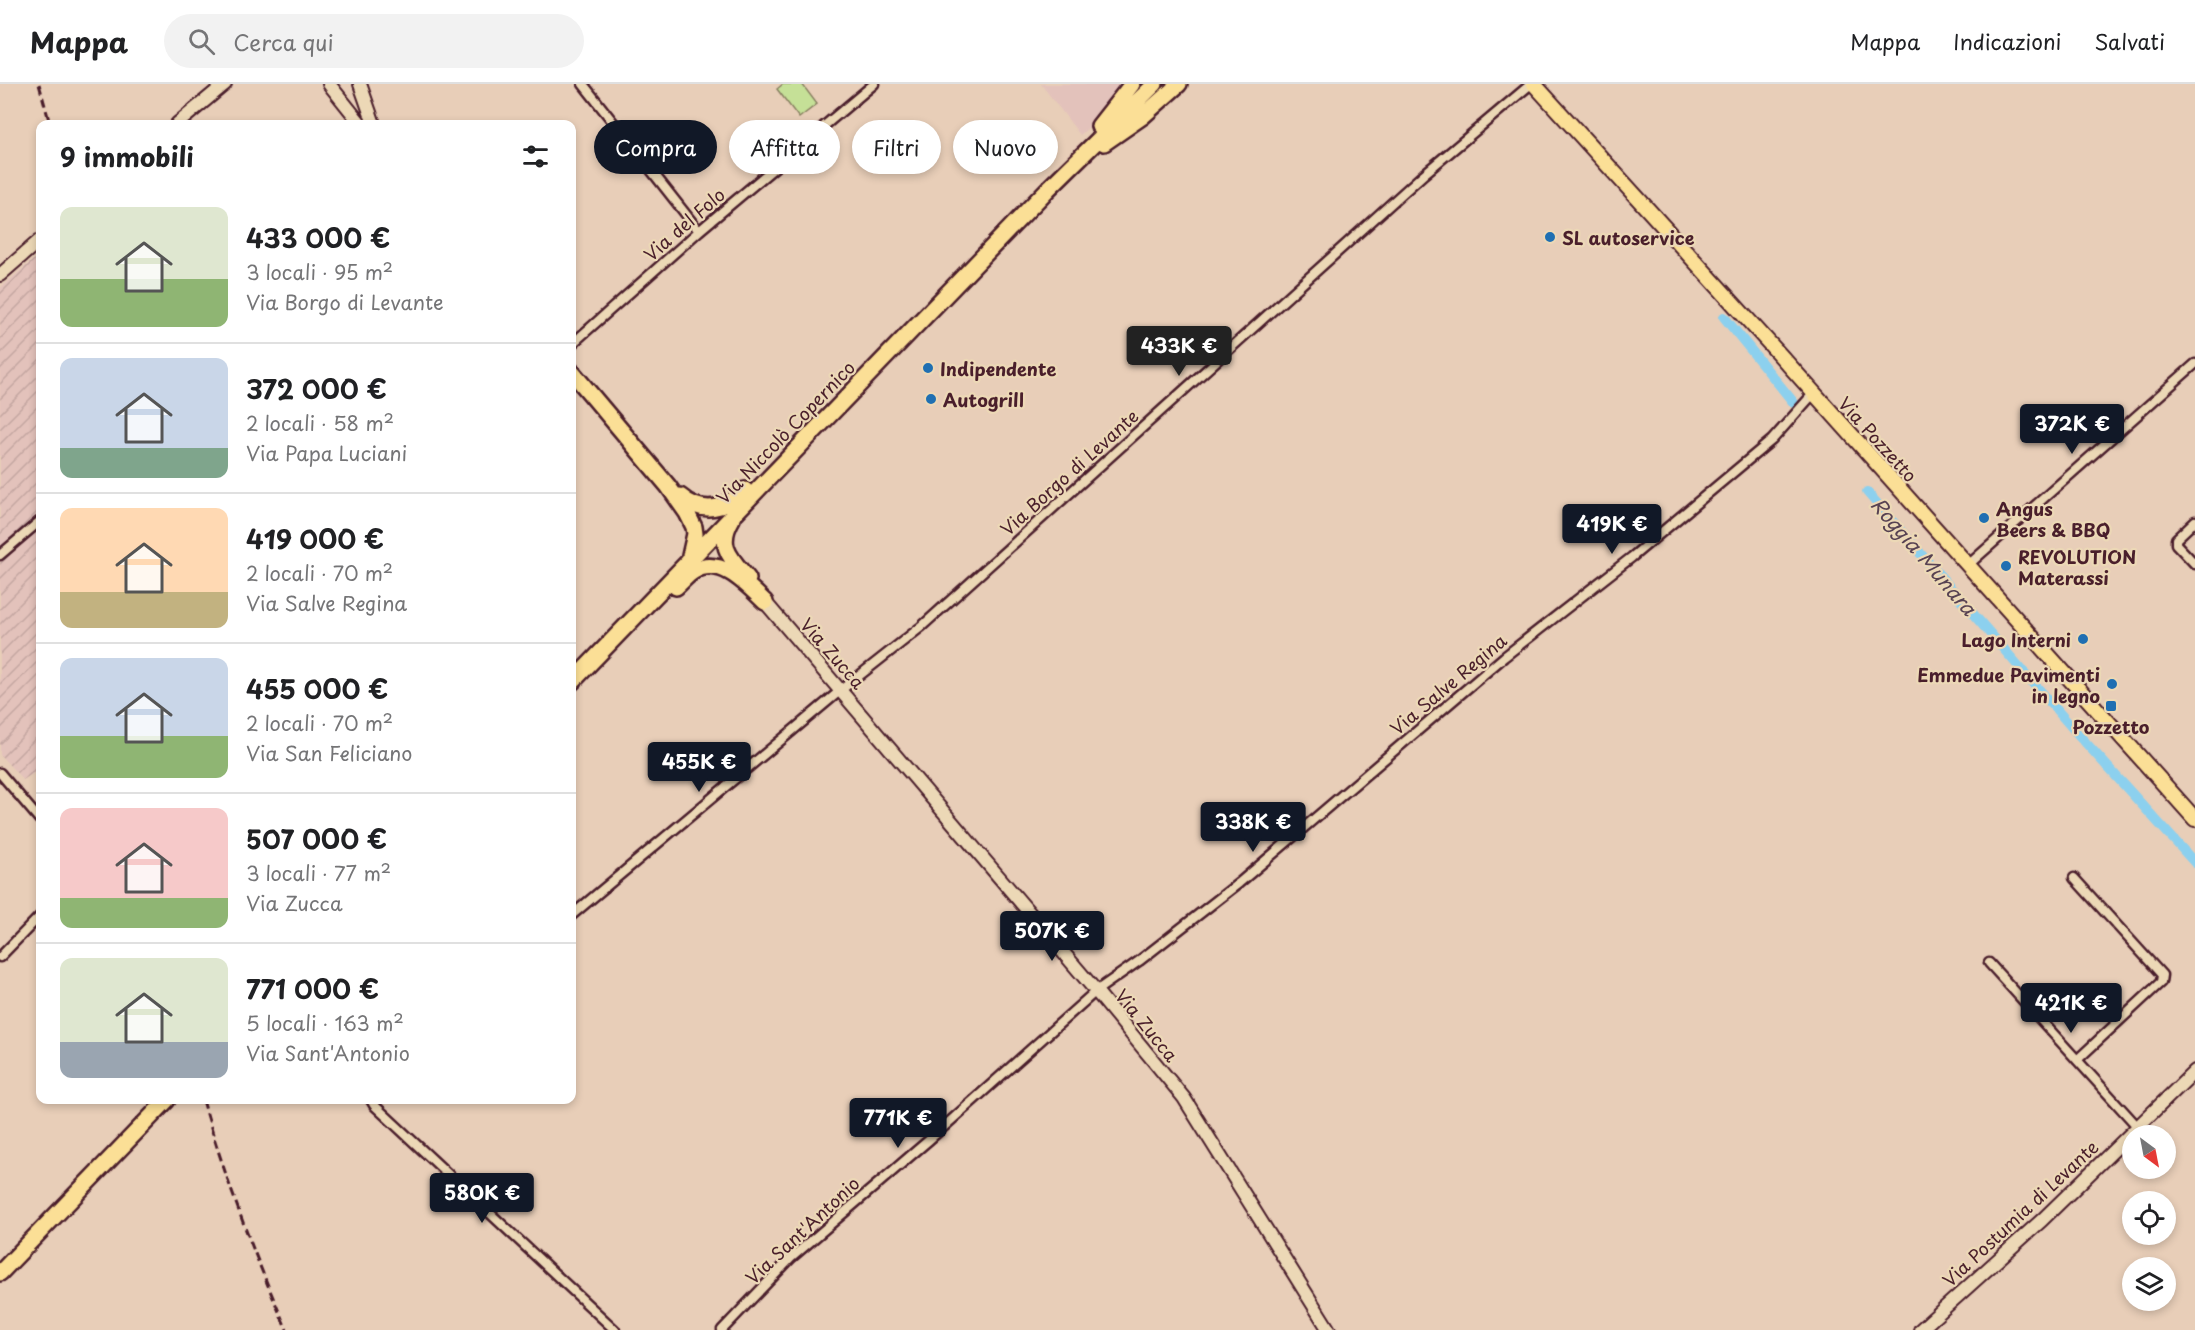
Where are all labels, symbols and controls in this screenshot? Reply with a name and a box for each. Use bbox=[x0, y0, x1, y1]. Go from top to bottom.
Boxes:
search box bbox=[164, 14, 584, 68]
text: Mappa bbox=[30, 20, 128, 63]
icon: search bbox=[185, 25, 218, 58]
text: Cerca qui bbox=[233, 25, 334, 58]
text: Mappa bbox=[1850, 25, 1920, 57]
text: Indicazioni bbox=[1953, 25, 2061, 57]
text: Salvati bbox=[2094, 25, 2165, 57]
chip: Compra bbox=[594, 120, 717, 174]
chip: Affitta bbox=[729, 120, 840, 174]
chip: Filtri bbox=[852, 120, 941, 174]
chip: Nuovo bbox=[953, 120, 1058, 174]
text: 9 immobili bbox=[60, 137, 194, 176]
icon: filters bbox=[519, 140, 552, 173]
street label: Via del Folo bbox=[637, 181, 731, 267]
text: 433 000 € bbox=[246, 218, 390, 257]
place label: SL autoservice bbox=[1562, 224, 1695, 251]
marker: SL autoservice bbox=[1543, 230, 1557, 244]
icon: home bbox=[108, 231, 180, 303]
text: 3 locali · 95 m² bbox=[246, 257, 393, 287]
text: Via Borgo di Levante bbox=[246, 287, 444, 317]
pin: 433K € bbox=[1130, 326, 1228, 377]
text: 433K € bbox=[1141, 330, 1217, 360]
street label: Via Niccolò Copernico bbox=[709, 354, 861, 510]
place label: Indipendente bbox=[940, 355, 1057, 382]
marker: Indipendente bbox=[921, 361, 935, 375]
text: 372 000 € bbox=[246, 369, 387, 408]
icon: home bbox=[108, 382, 180, 454]
place label: Autogrill bbox=[943, 386, 1024, 413]
street label: Via Pozzetto bbox=[1832, 390, 1924, 488]
marker: Autogrill bbox=[924, 392, 938, 406]
street label: Via Borgo di Levante bbox=[994, 402, 1144, 542]
pin: 372K € bbox=[2023, 404, 2121, 455]
text: 2 locali · 58 m² bbox=[246, 408, 394, 438]
text: 372K € bbox=[2034, 408, 2110, 438]
text: Via Papa Luciani bbox=[246, 438, 407, 468]
water label: Roggia Munara bbox=[1864, 490, 1985, 623]
place label: Angus Beers & BBQ bbox=[1996, 495, 2110, 543]
pin: 419K € bbox=[1563, 504, 1661, 555]
text: 419K € bbox=[1576, 508, 1648, 538]
marker: Angus Beers & BBQ bbox=[1977, 511, 1991, 525]
text: 419 000 € bbox=[246, 519, 384, 558]
icon: home bbox=[108, 532, 180, 604]
place label: REVOLUTION Materassi bbox=[2018, 543, 2136, 591]
text: 2 locali · 70 m² bbox=[246, 558, 393, 588]
marker: REVOLUTION Materassi bbox=[1999, 559, 2013, 573]
text: Via Salve Regina bbox=[246, 588, 407, 618]
street label: Via Zucca bbox=[794, 611, 872, 695]
place label: Lago Interni bbox=[1961, 626, 2071, 653]
street label: Via Salve Regina bbox=[1384, 627, 1513, 741]
marker: Lago Interni bbox=[2076, 632, 2090, 646]
place label: Emmedue Pavimenti in legno bbox=[1917, 661, 2100, 709]
text: 455 000 € bbox=[246, 669, 388, 708]
marker: Emmedue Pavimenti in legno bbox=[2105, 677, 2119, 691]
icon: home bbox=[108, 682, 180, 754]
marker: Pozzetto bbox=[2104, 699, 2118, 713]
text: 2 locali · 70 m² bbox=[246, 708, 393, 738]
place label: Pozzetto bbox=[2073, 713, 2150, 740]
text: Via San Feliciano bbox=[246, 738, 412, 768]
pin: 455K € bbox=[650, 742, 748, 793]
text: 455K € bbox=[662, 746, 736, 776]
pin: 338K € bbox=[1204, 802, 1302, 853]
text: 338K € bbox=[1215, 806, 1291, 836]
text: 507 000 € bbox=[246, 819, 387, 858]
icon: home bbox=[108, 832, 180, 904]
text: 3 locali · 77 m² bbox=[246, 858, 391, 888]
text: Via Zucca bbox=[246, 888, 343, 918]
pin: 507K € bbox=[1003, 911, 1101, 962]
text: 507K € bbox=[1014, 915, 1090, 945]
text: 771 000 € bbox=[246, 969, 379, 1008]
icon: home bbox=[108, 982, 180, 1054]
street label: Via Zucca bbox=[1109, 983, 1185, 1068]
pin: 421K € bbox=[2022, 983, 2120, 1034]
text: 421K € bbox=[2035, 987, 2107, 1017]
text: 5 locali · 163 m² bbox=[246, 1008, 404, 1038]
text: Via Sant'Antonio bbox=[246, 1038, 410, 1068]
pin: 771K € bbox=[849, 1098, 947, 1149]
text: 771K € bbox=[864, 1102, 932, 1132]
north arrow bbox=[2122, 1125, 2176, 1179]
map controls bbox=[2122, 1125, 2176, 1311]
street label: Via Postumia di Levante bbox=[1936, 1133, 2104, 1293]
street label: Via Sant'Antonio bbox=[739, 1170, 865, 1290]
pin: 580K € bbox=[433, 1173, 531, 1224]
text: 580K € bbox=[444, 1177, 520, 1207]
button: locate bbox=[2122, 1191, 2176, 1245]
button: layers bbox=[2122, 1257, 2176, 1311]

